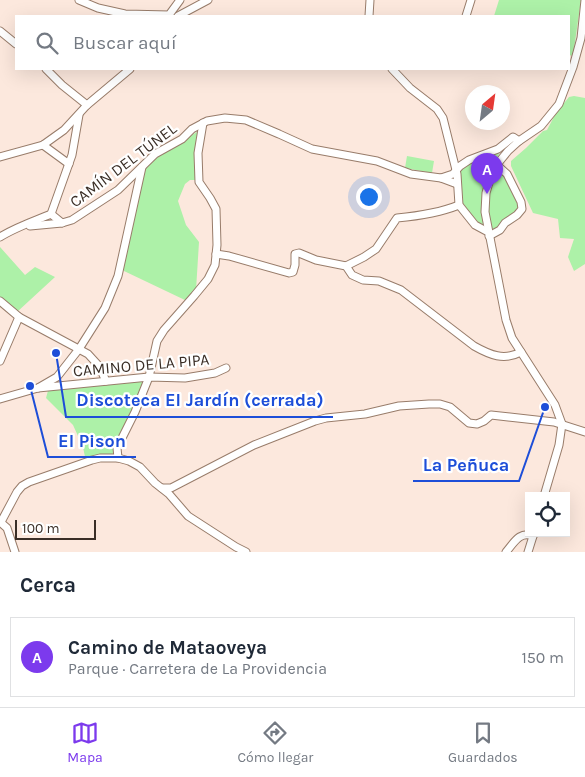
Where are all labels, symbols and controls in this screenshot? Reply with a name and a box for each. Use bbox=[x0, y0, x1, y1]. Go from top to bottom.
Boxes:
search box bbox=[15, 15, 570, 70]
icon: search bbox=[33, 29, 61, 57]
text: Buscar aquí bbox=[73, 32, 177, 54]
north arrow bbox=[465, 85, 510, 130]
street label: CAMÍN DEL TÚNEL bbox=[66, 118, 180, 211]
pin: A bbox=[471, 153, 503, 194]
your location bbox=[356, 184, 382, 210]
street label: CAMINO DE LA PIPA bbox=[72, 350, 210, 380]
callout: Discoteca El Jardín (cerrada) bbox=[66, 384, 333, 417]
text: Discoteca El Jardín (cerrada) bbox=[76, 389, 324, 411]
callout: El Pison bbox=[48, 424, 136, 457]
text: El Pison bbox=[58, 430, 126, 452]
callout: La Peñuca bbox=[413, 448, 519, 481]
text: La Peñuca bbox=[423, 454, 509, 476]
map controls bbox=[525, 492, 570, 537]
button: locate bbox=[525, 492, 570, 537]
scale bar bbox=[15, 517, 96, 540]
text: 100 m bbox=[22, 520, 60, 537]
text: Cerca bbox=[20, 573, 76, 597]
text: Camino de Mataoveya bbox=[68, 637, 267, 659]
text: A bbox=[32, 648, 42, 667]
text: 150 m bbox=[521, 648, 564, 667]
text: Parque · Carretera de La Providencia bbox=[68, 659, 327, 678]
tab: Mapa bbox=[67, 719, 103, 766]
tab: Cómo llegar bbox=[237, 719, 313, 766]
tab: Guardados bbox=[448, 719, 518, 766]

